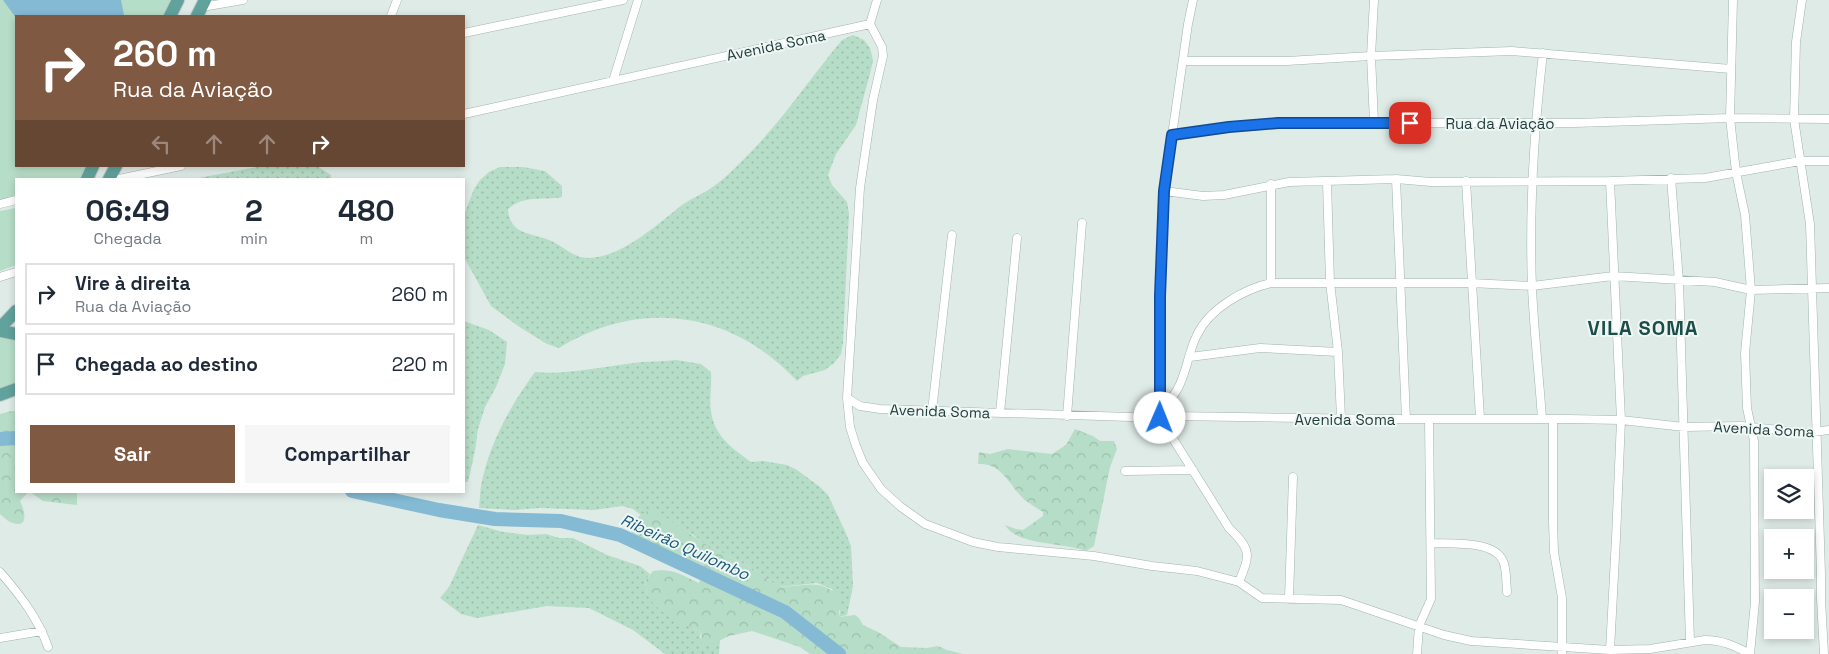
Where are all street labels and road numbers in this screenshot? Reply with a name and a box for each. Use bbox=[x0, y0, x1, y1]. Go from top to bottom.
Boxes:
street label: Avenida Soma bbox=[725, 25, 828, 65]
street label: Rua da Aviação bbox=[1445, 114, 1555, 133]
street label: Avenida Soma bbox=[889, 400, 991, 422]
street label: Avenida Soma bbox=[1295, 410, 1396, 429]
street label: Avenida Soma bbox=[1713, 417, 1815, 441]

